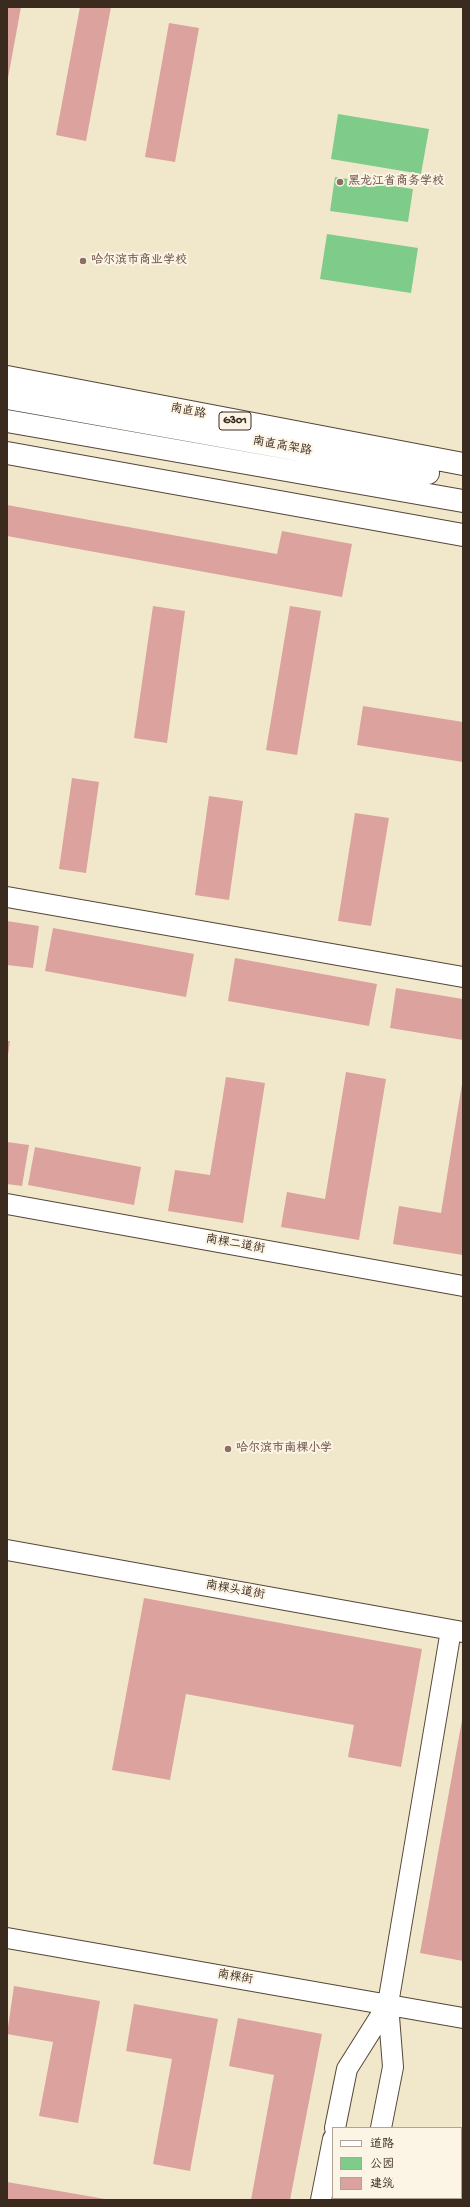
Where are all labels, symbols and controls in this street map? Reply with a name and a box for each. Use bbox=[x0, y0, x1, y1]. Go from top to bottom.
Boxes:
place label: 黑龙江省商务学校 bbox=[348, 175, 444, 189]
marker: 黑龙江省商务学校 bbox=[335, 177, 345, 187]
place label: 哈尔滨市商业学校 bbox=[91, 254, 187, 268]
marker: 哈尔滨市商业学校 bbox=[78, 256, 88, 266]
street label: 南直路 bbox=[169, 401, 207, 423]
road number: G301 bbox=[219, 412, 251, 430]
street label: 南直高架路 bbox=[251, 435, 313, 459]
street label: 南棵二道街 bbox=[204, 1233, 266, 1257]
place label: 哈尔滨市南棵小学 bbox=[236, 1442, 332, 1456]
marker: 哈尔滨市南棵小学 bbox=[223, 1444, 233, 1454]
street label: 南棵头道街 bbox=[204, 1579, 266, 1603]
street label: 南棵街 bbox=[216, 1968, 254, 1988]
legend bbox=[332, 2127, 462, 2199]
text: 道路 bbox=[370, 2138, 394, 2152]
text: 公园 bbox=[370, 2158, 394, 2172]
text: 建筑 bbox=[370, 2178, 394, 2192]

